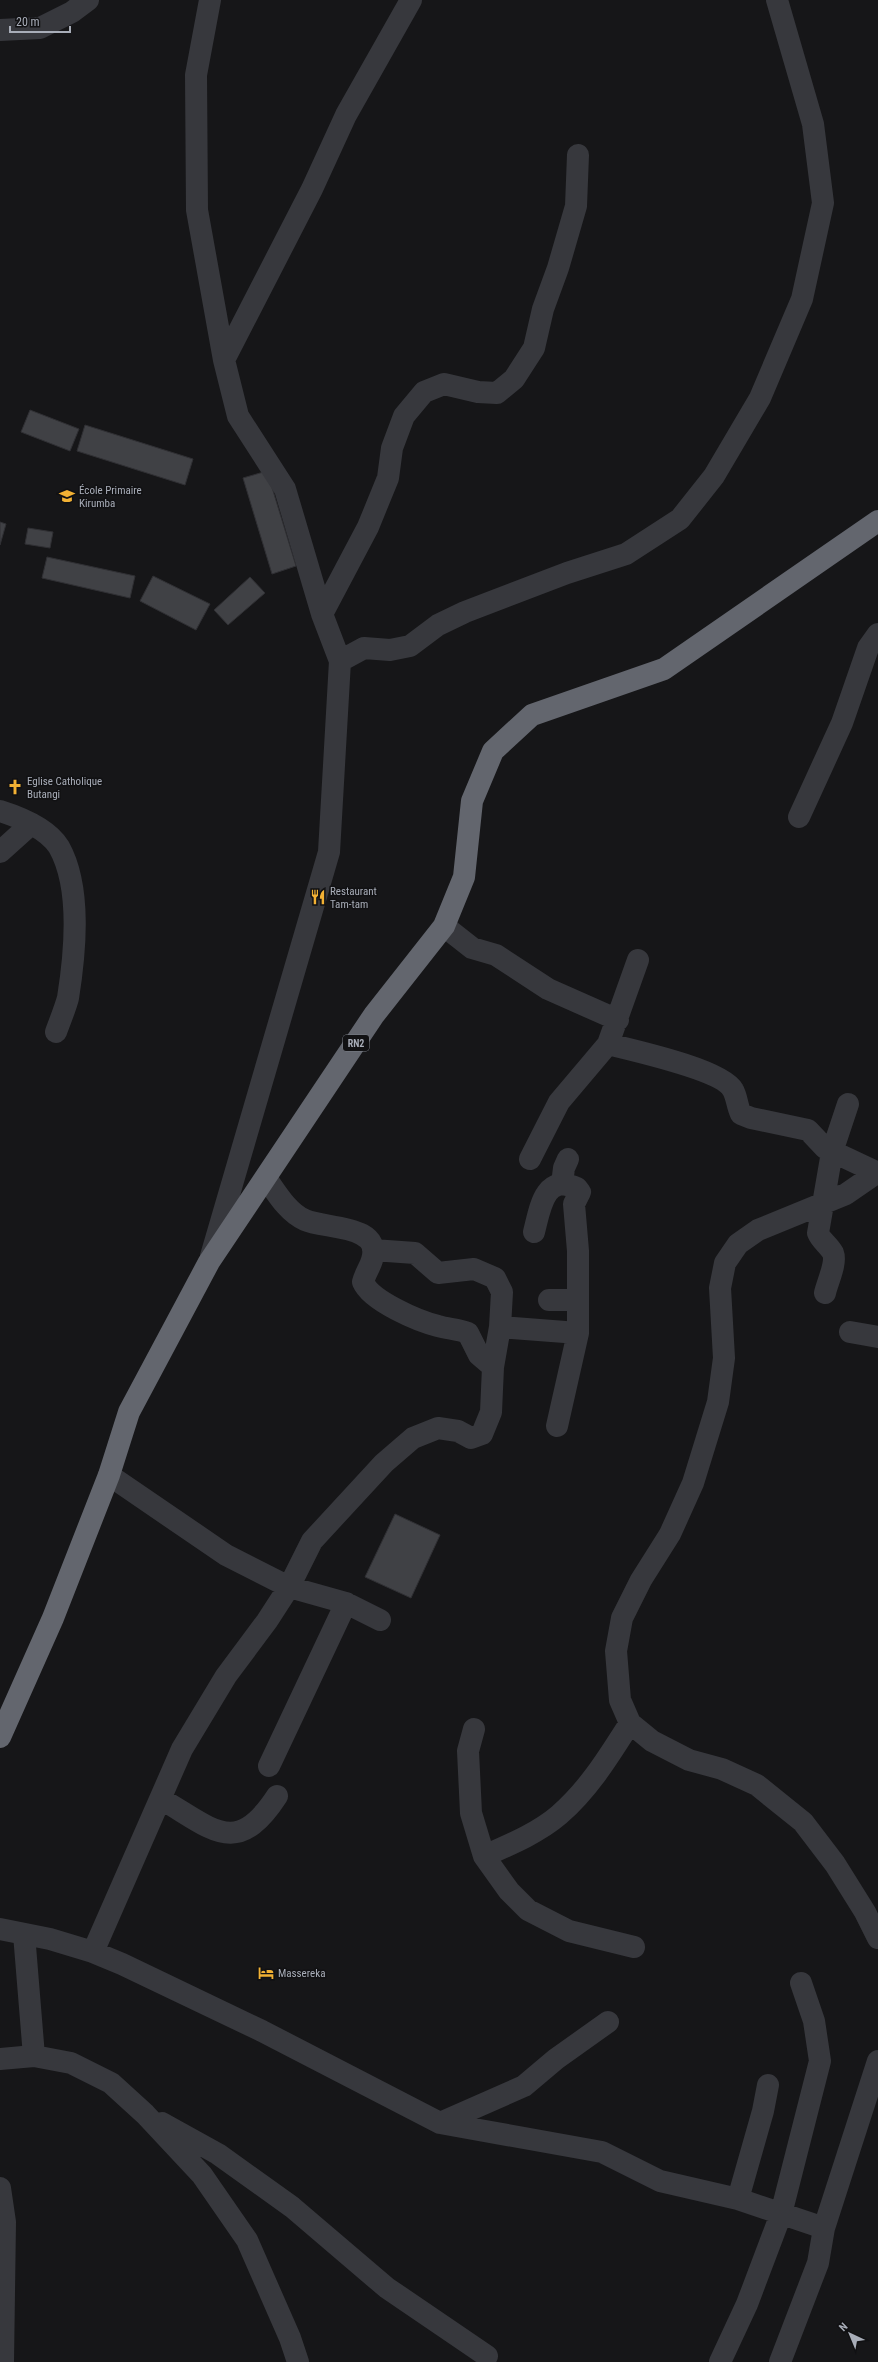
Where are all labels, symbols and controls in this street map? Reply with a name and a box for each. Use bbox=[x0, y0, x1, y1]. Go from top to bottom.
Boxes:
scale bar bbox=[10, 8, 70, 34]
text: 20 m bbox=[16, 15, 40, 29]
place label: École Primaire Kirumba bbox=[79, 484, 142, 510]
school or university icon: École Primaire Kirumba bbox=[58, 487, 76, 505]
place label: Eglise Catholique Butangi bbox=[27, 775, 102, 801]
church icon: Eglise Catholique Butangi bbox=[6, 778, 24, 796]
place label: Restaurant Tam-tam bbox=[330, 885, 377, 911]
restaurant icon: Restaurant Tam-tam bbox=[309, 888, 327, 906]
road number: RN2 bbox=[343, 1035, 369, 1051]
hotel icon: Massereka bbox=[257, 1964, 275, 1982]
place label: Massereka bbox=[278, 1967, 325, 1980]
north arrow bbox=[830, 2314, 870, 2354]
text: N bbox=[836, 2320, 851, 2334]

